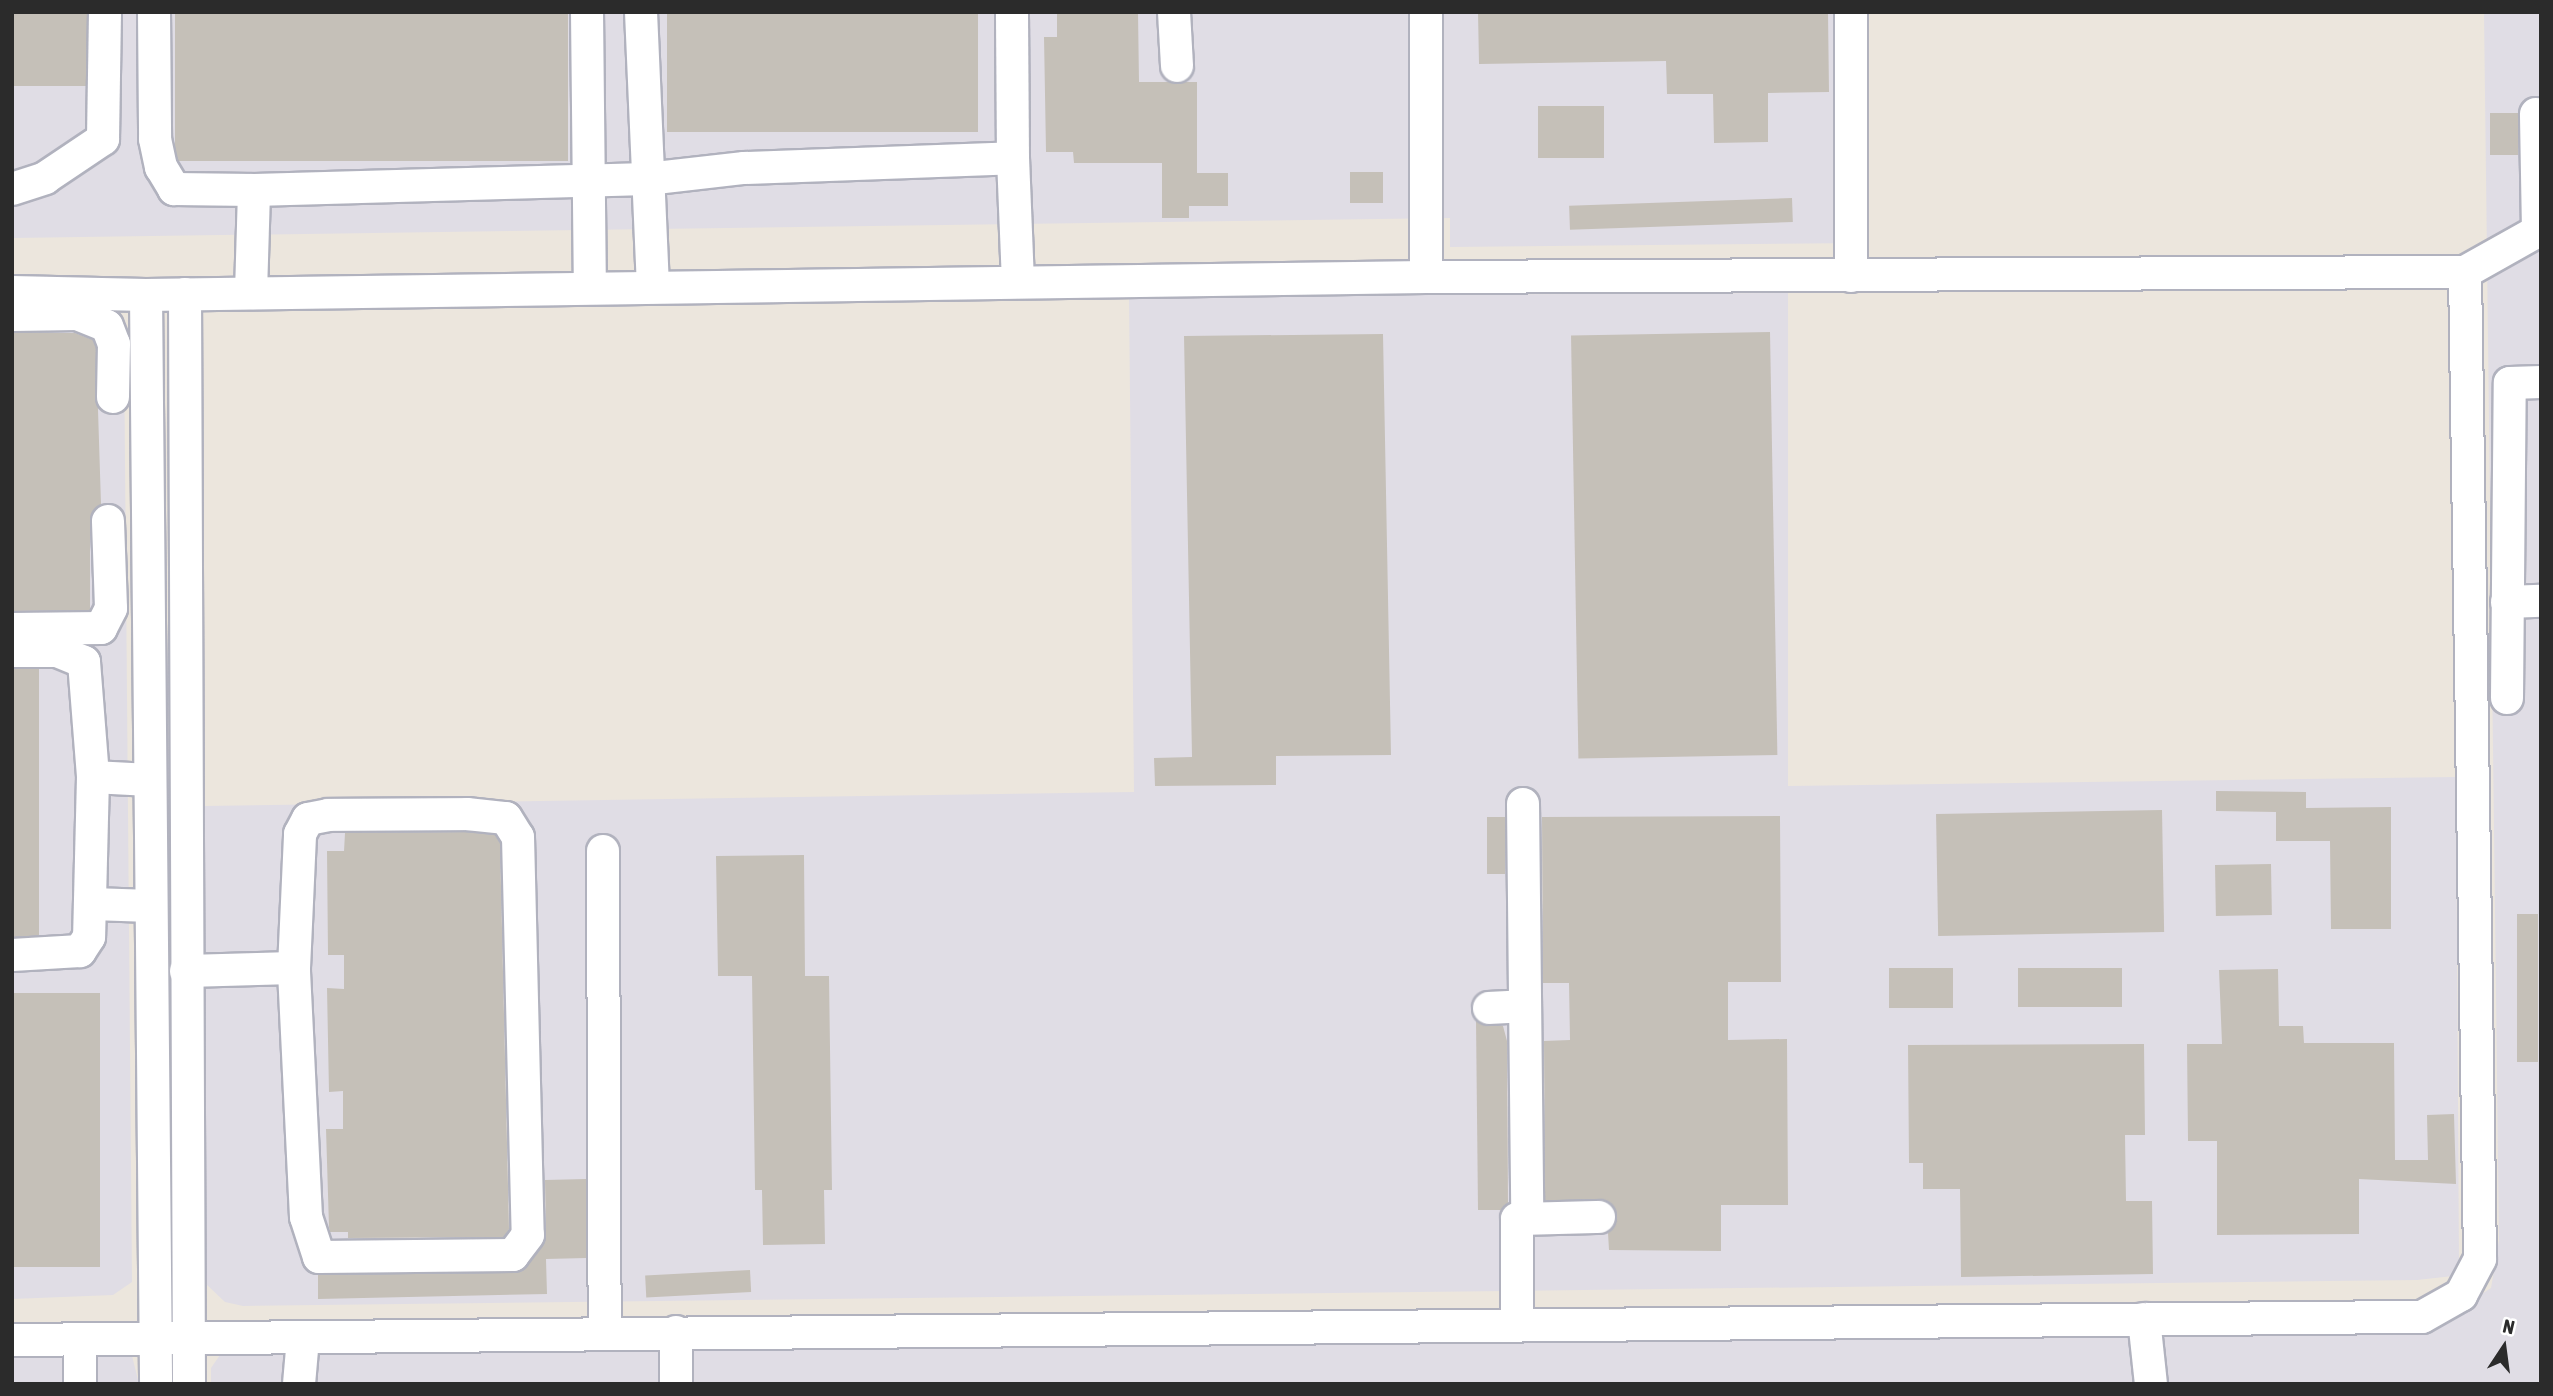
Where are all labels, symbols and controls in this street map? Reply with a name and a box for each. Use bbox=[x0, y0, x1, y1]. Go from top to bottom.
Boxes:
north arrow bbox=[2469, 1312, 2539, 1382]
text: N bbox=[2501, 1315, 2517, 1339]

